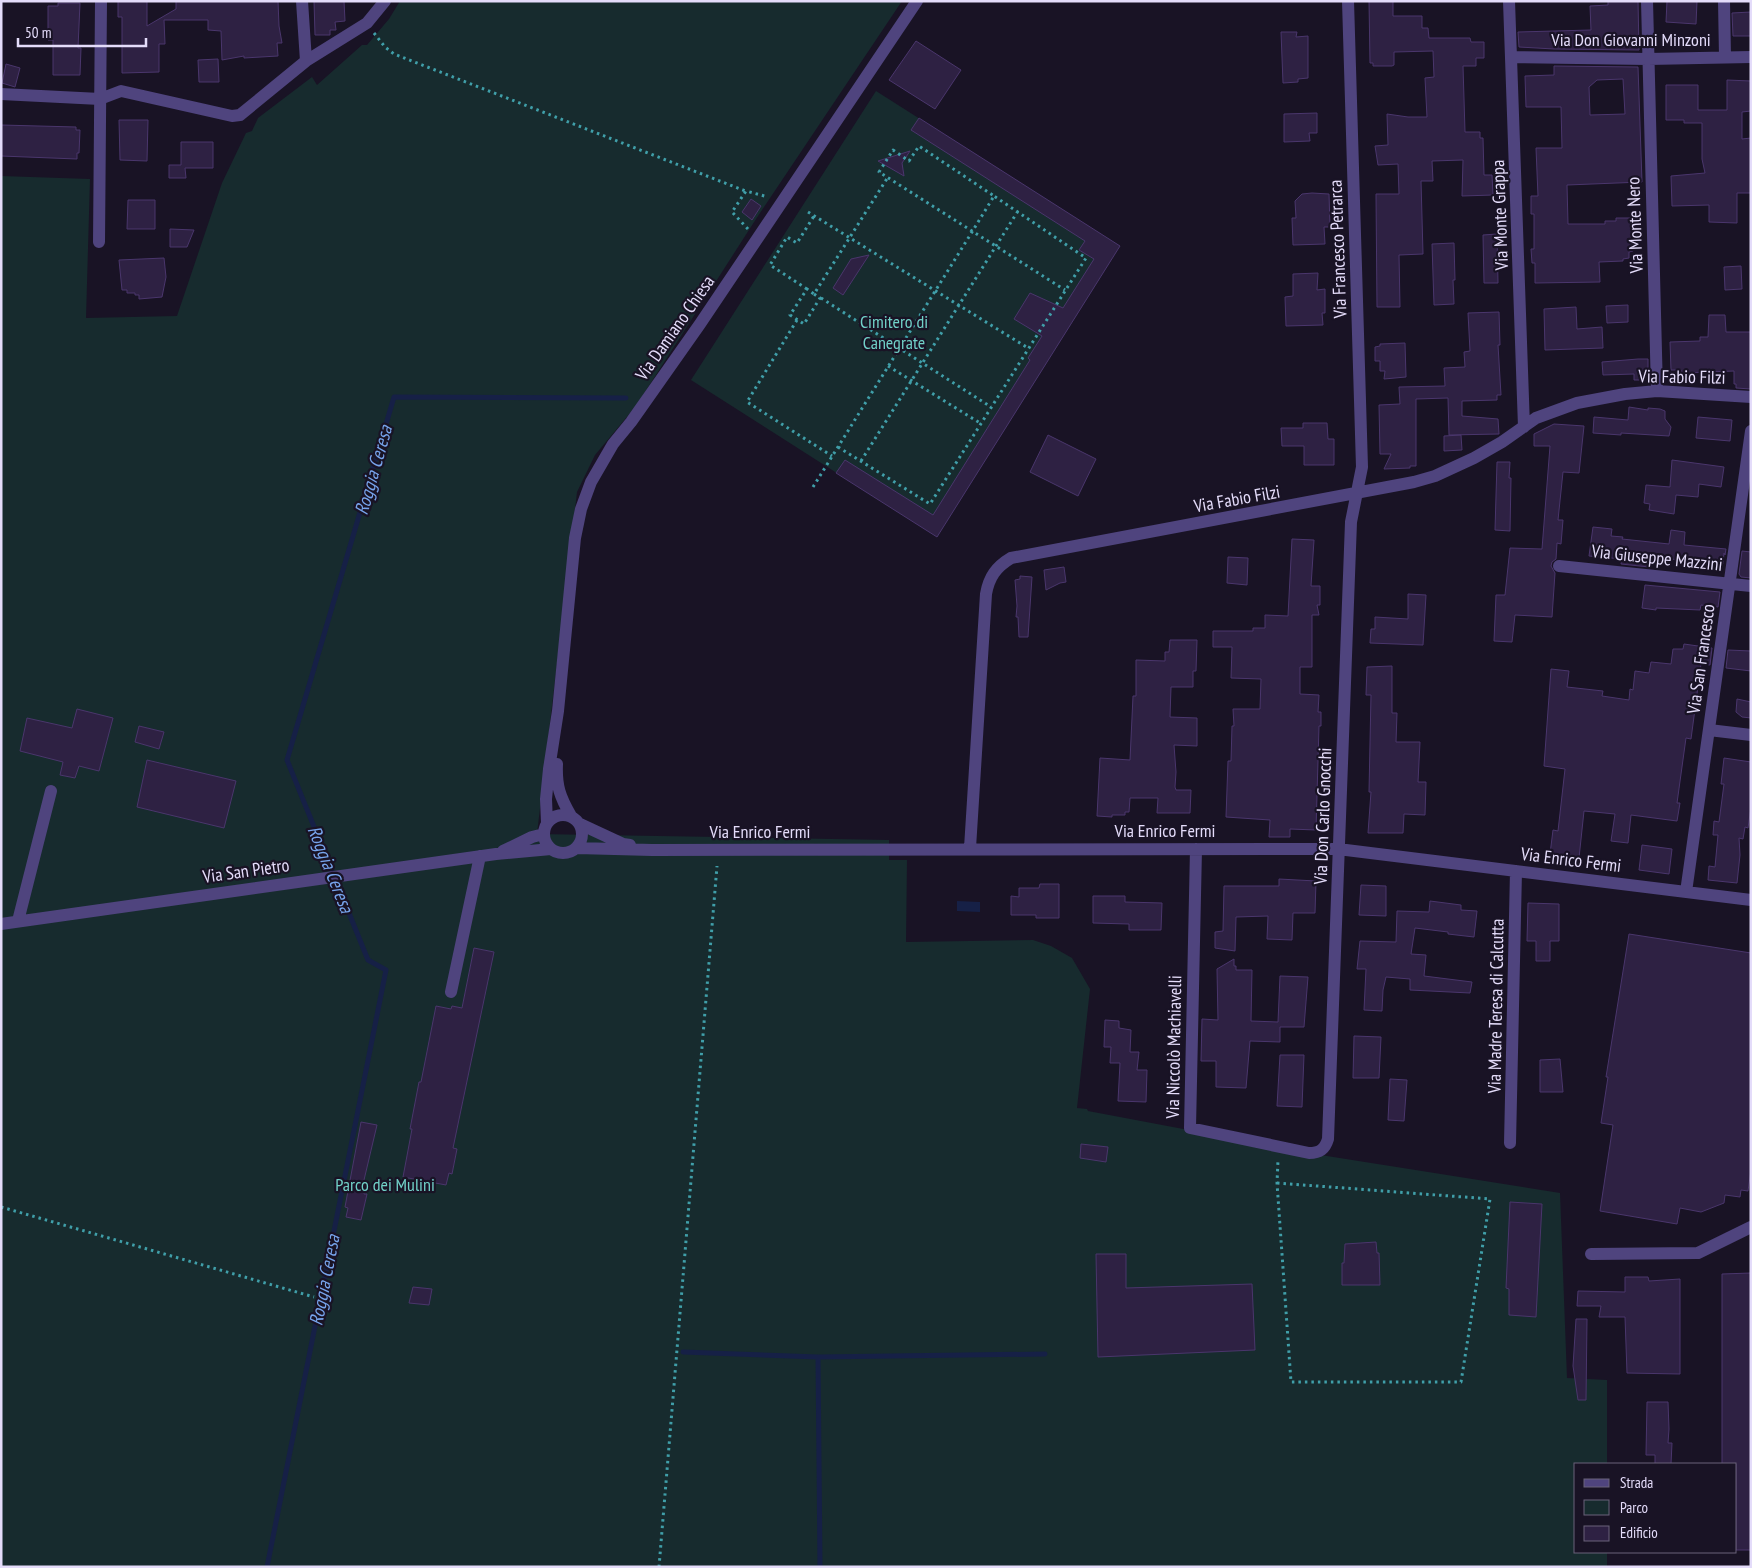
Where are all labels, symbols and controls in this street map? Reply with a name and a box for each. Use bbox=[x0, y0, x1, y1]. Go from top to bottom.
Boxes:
scale bar bbox=[18, 15, 145, 47]
text: 50 m bbox=[25, 23, 51, 42]
street label: Via Don Giovanni Minzoni bbox=[1550, 28, 1711, 51]
street label: Via Monte Grappa bbox=[1486, 159, 1513, 272]
street label: Via Monte Nero bbox=[1621, 176, 1648, 275]
street label: Via Francesco Petrarca bbox=[1324, 179, 1351, 320]
street label: Via Damiano Chiesa bbox=[629, 271, 719, 386]
park label: Cimitero di Canegrate bbox=[860, 310, 928, 354]
street label: Via Fabio Filzi bbox=[1637, 364, 1726, 389]
water label: Roggia Ceresa bbox=[349, 421, 398, 517]
street label: Via Fabio Filzi bbox=[1191, 480, 1282, 518]
street label: Via Giuseppe Mazzini bbox=[1589, 539, 1724, 576]
street label: Via San Francesco bbox=[1681, 602, 1720, 716]
street label: Via Don Carlo Gnocchi bbox=[1309, 747, 1336, 886]
street label: Via Enrico Fermi bbox=[1114, 819, 1215, 842]
street label: Via Enrico Fermi bbox=[709, 820, 810, 843]
water label: Roggia Ceresa bbox=[303, 822, 360, 917]
street label: Via Enrico Fermi bbox=[1519, 842, 1623, 877]
street label: Via San Pietro bbox=[200, 853, 291, 888]
street label: Via Madre Teresa di Calcutta bbox=[1482, 918, 1509, 1095]
street label: Via Niccolò Machiavelli bbox=[1161, 975, 1186, 1120]
park label: Parco dei Mulini bbox=[335, 1173, 435, 1196]
water label: Roggia Ceresa bbox=[303, 1231, 345, 1327]
legend bbox=[1574, 1463, 1737, 1553]
text: Strada bbox=[1620, 1473, 1653, 1492]
text: Parco bbox=[1620, 1498, 1648, 1517]
text: Edificio bbox=[1620, 1523, 1658, 1542]

